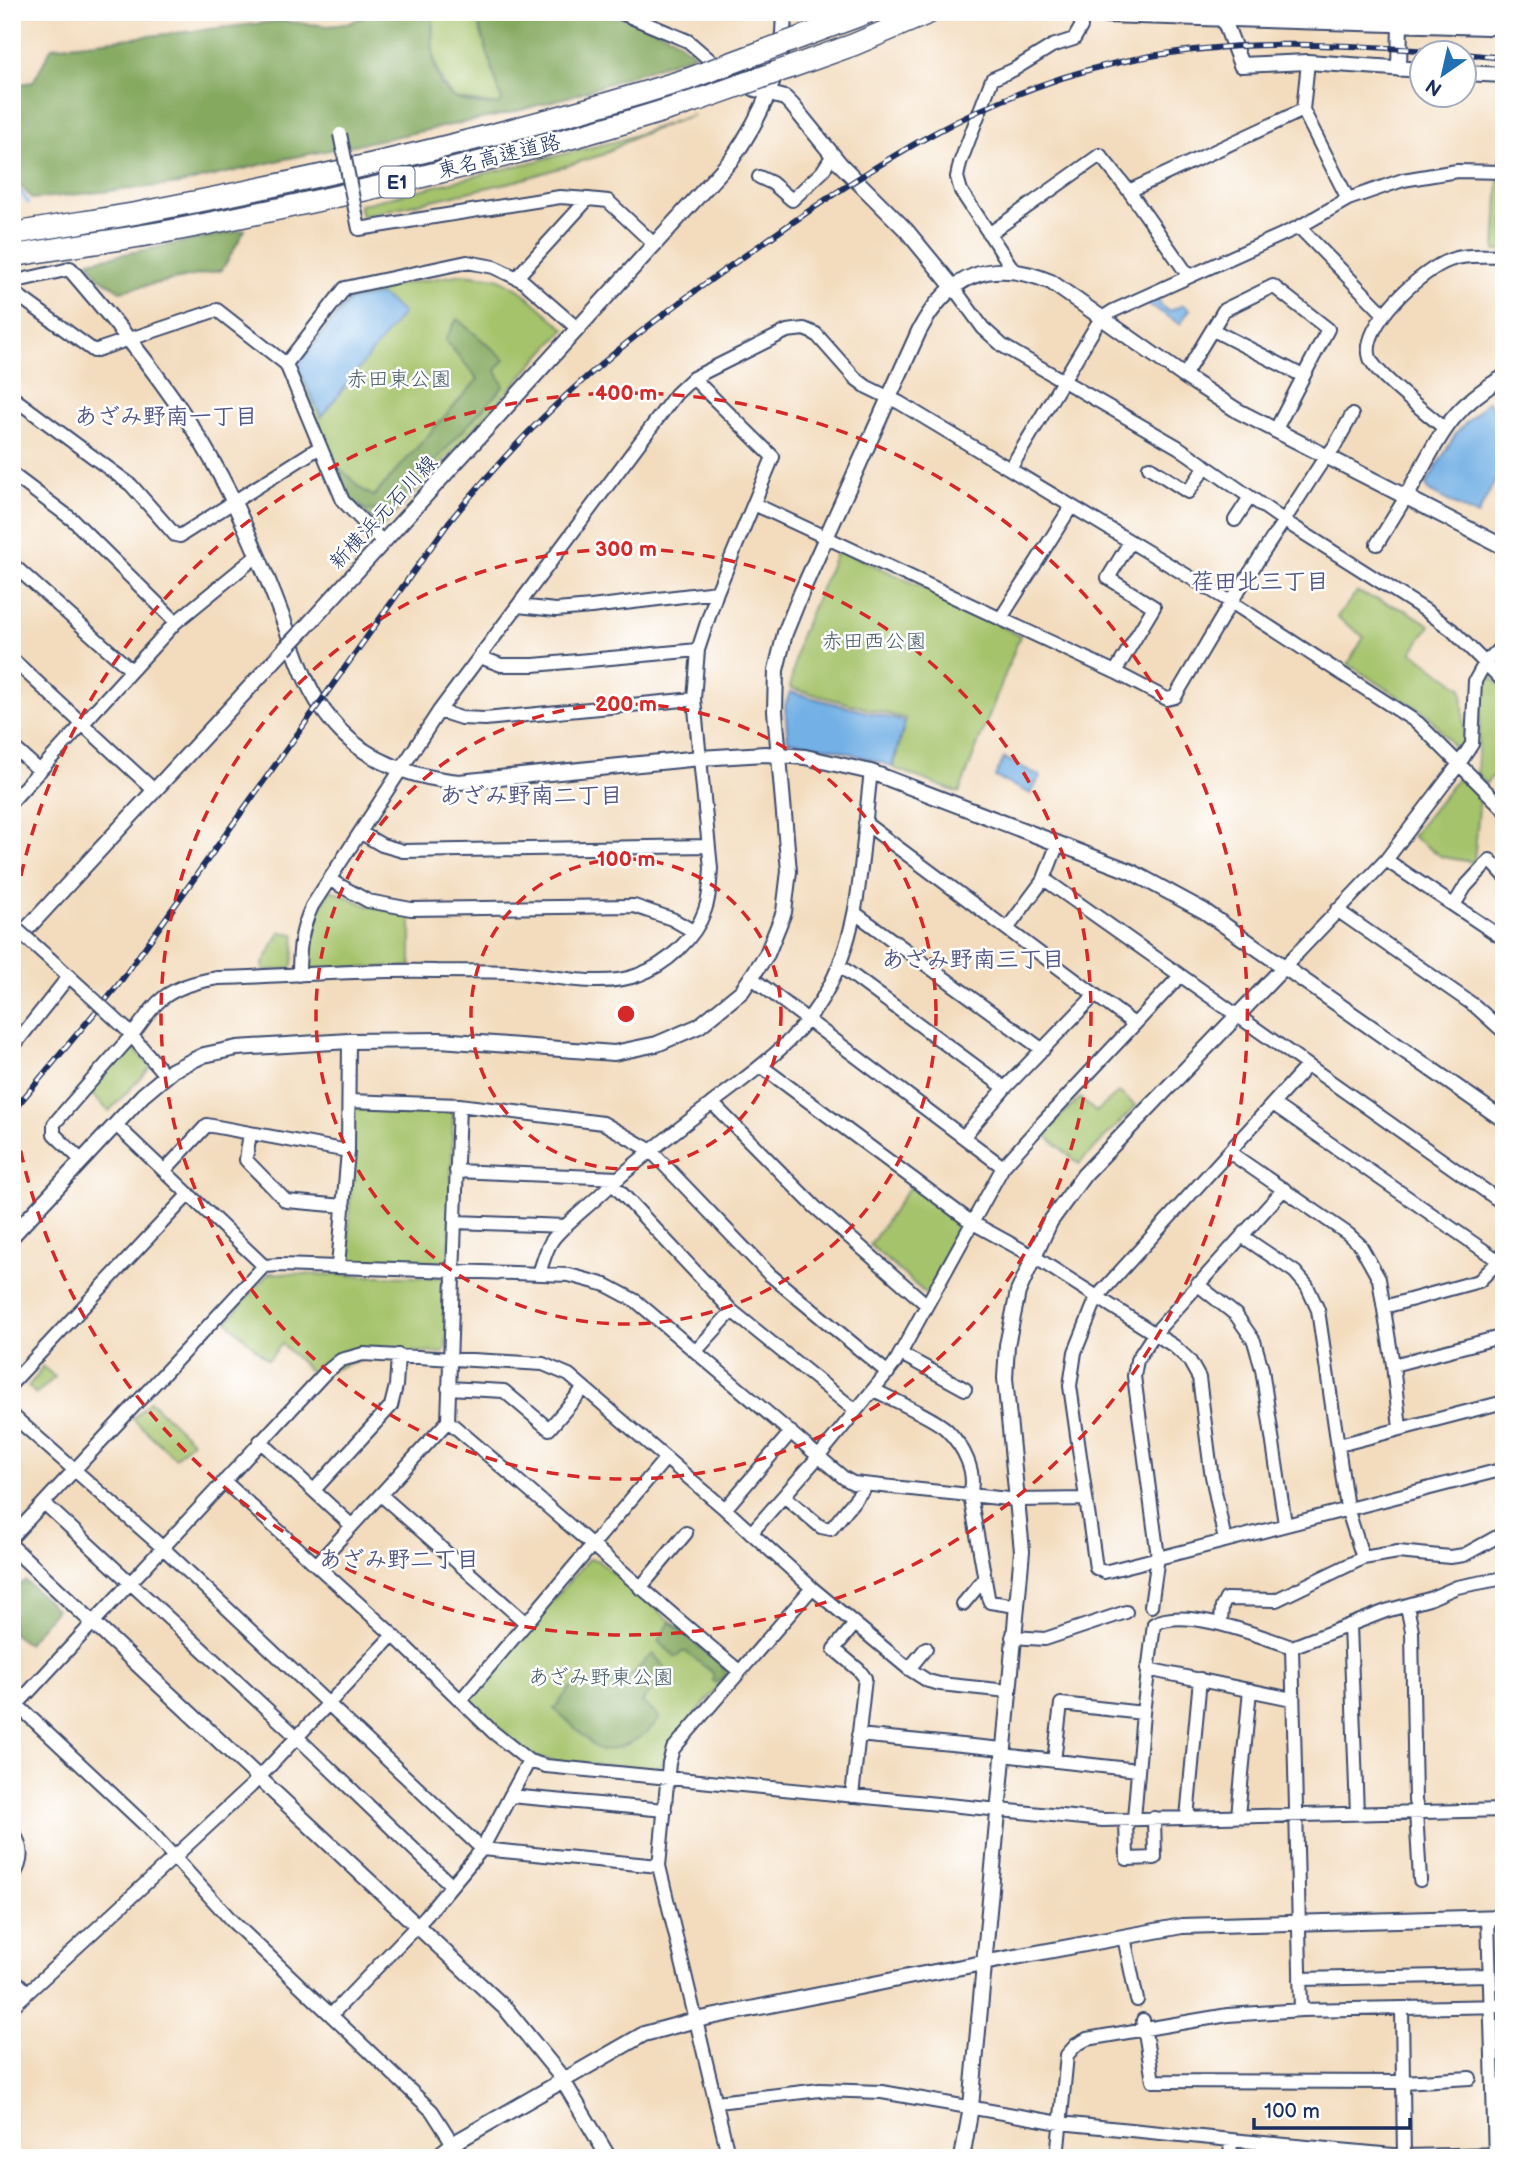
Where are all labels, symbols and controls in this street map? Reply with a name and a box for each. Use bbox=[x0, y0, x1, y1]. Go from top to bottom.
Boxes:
north arrow bbox=[1408, 38, 1478, 108]
text: N bbox=[1422, 73, 1447, 100]
street label: 東名高速道路 bbox=[435, 129, 563, 184]
road number: E1 bbox=[380, 166, 414, 198]
park label: 赤田東公園 bbox=[347, 367, 452, 392]
text: 400 m bbox=[595, 381, 657, 406]
district label: あざみ野南一丁目 bbox=[74, 403, 258, 431]
street label: 新横浜元石川線 bbox=[324, 450, 443, 575]
text: 300 m bbox=[595, 537, 657, 562]
district label: 荏田北三丁目 bbox=[1191, 568, 1329, 596]
park label: 赤田西公園 bbox=[822, 629, 927, 654]
text: 200 m bbox=[595, 692, 657, 717]
district label: あざみ野南二丁目 bbox=[439, 782, 623, 810]
text: 100 m bbox=[597, 847, 655, 872]
district label: あざみ野南三丁目 bbox=[881, 946, 1065, 974]
centre of rings bbox=[614, 1002, 638, 1026]
district label: あざみ野二丁目 bbox=[319, 1546, 479, 1574]
park label: あざみ野東公園 bbox=[528, 1665, 674, 1690]
scale bar bbox=[1254, 2086, 1409, 2130]
text: 100 m bbox=[1264, 2099, 1320, 2124]

